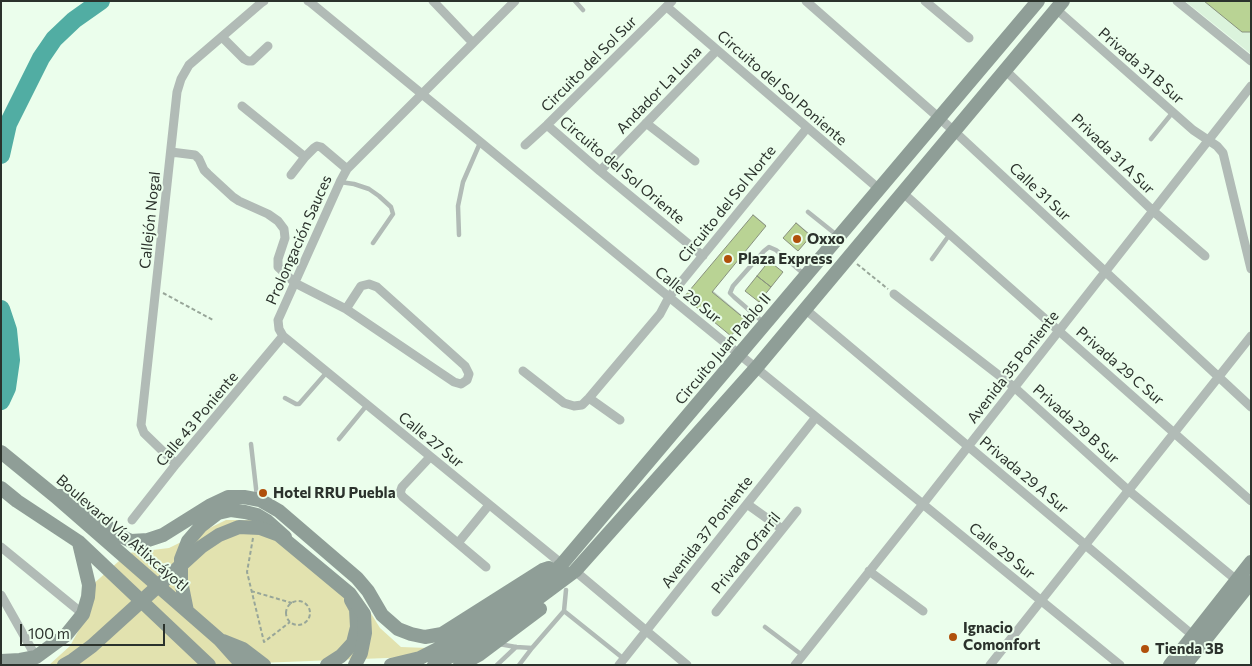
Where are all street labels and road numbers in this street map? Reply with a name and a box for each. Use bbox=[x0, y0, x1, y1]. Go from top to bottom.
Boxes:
street label: Circuito del Sol Sur bbox=[537, 12, 641, 116]
street label: Privada 31 B Sur bbox=[1094, 24, 1188, 108]
street label: Circuito del Sol Poniente bbox=[713, 27, 851, 149]
street label: Andador La Luna bbox=[613, 43, 705, 137]
street label: Privada 31 A Sur bbox=[1068, 110, 1158, 198]
street label: Circuito del Sol Oriente bbox=[556, 112, 688, 228]
street label: Circuito del Sol Norte bbox=[674, 142, 780, 266]
street label: Calle 31 Sur bbox=[1006, 159, 1074, 225]
street label: Callejón Nogal bbox=[136, 170, 164, 270]
street label: Prolongación Sauces bbox=[262, 172, 336, 308]
street label: Calle 29 Sur bbox=[651, 263, 725, 327]
street label: Circuito Juan Pablo II bbox=[671, 290, 775, 408]
street label: Avenida 35 Poniente bbox=[963, 307, 1063, 427]
street label: Privada 29 C Sur bbox=[1072, 323, 1168, 409]
street label: Calle 43 Poniente bbox=[152, 368, 242, 470]
street label: Privada 29 B Sur bbox=[1029, 381, 1123, 467]
street label: Calle 27 Sur bbox=[395, 408, 467, 472]
street label: Privada 29 A Sur bbox=[976, 433, 1072, 517]
street label: Boulevard Vía Atlixcáyotl bbox=[53, 471, 191, 595]
street label: Avenida 37 Poniente bbox=[658, 472, 756, 592]
street label: Privada Ofarril bbox=[708, 509, 784, 597]
street label: Calle 29 Sur bbox=[965, 519, 1039, 583]

